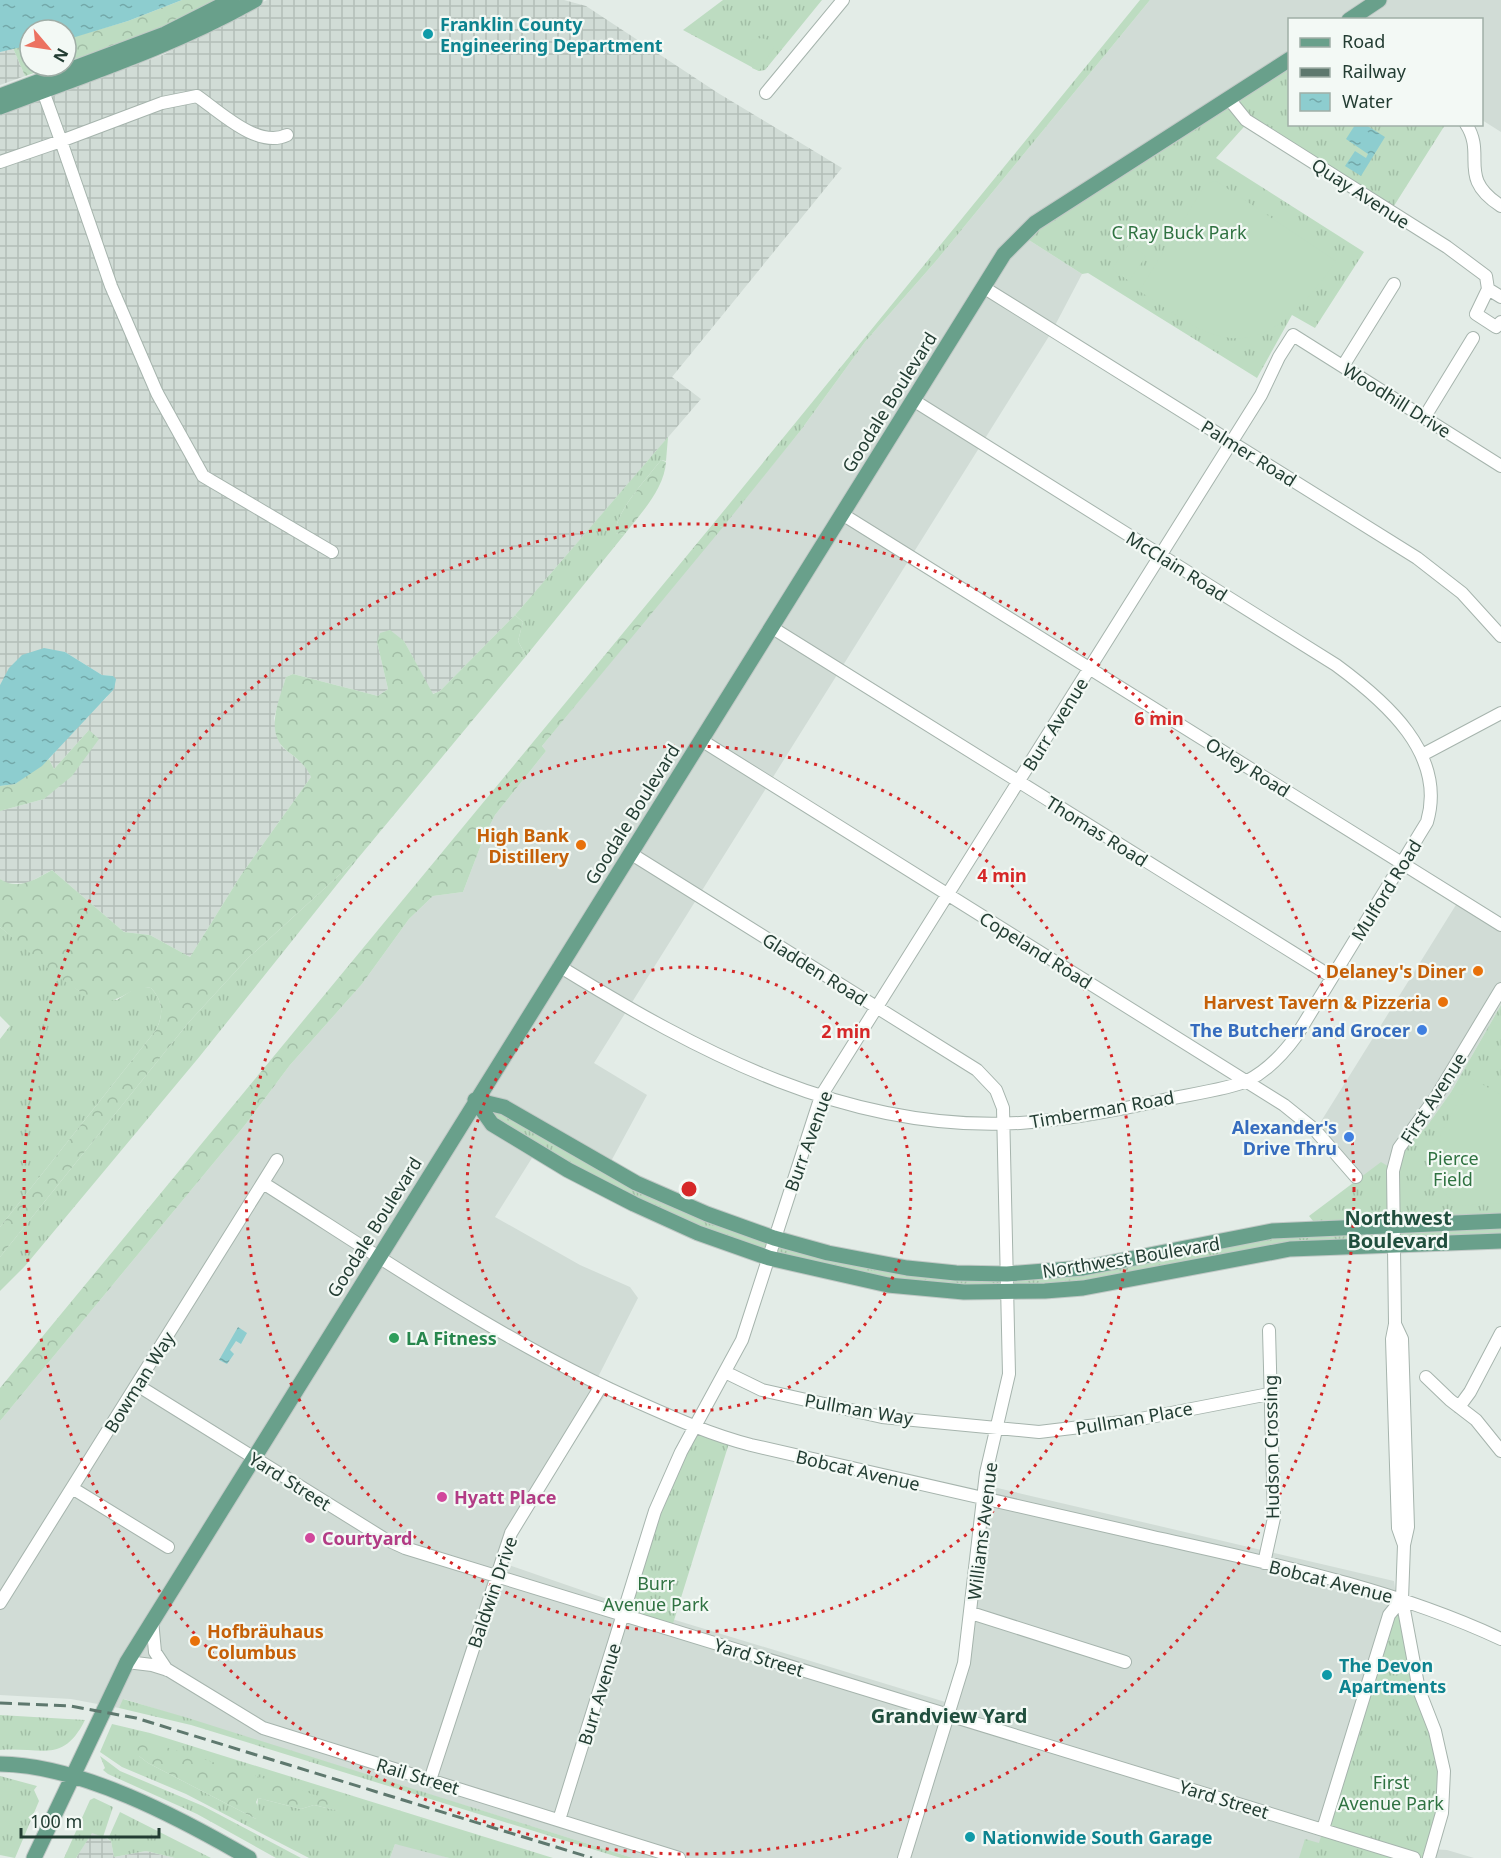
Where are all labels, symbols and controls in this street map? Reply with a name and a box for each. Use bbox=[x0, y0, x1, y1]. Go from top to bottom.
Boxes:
place label: Franklin County Engineering Department bbox=[440, 12, 663, 57]
north arrow bbox=[18, 18, 78, 78]
legend bbox=[1288, 18, 1483, 126]
marker: Franklin County Engineering Department bbox=[421, 27, 435, 41]
text: Road bbox=[1342, 29, 1385, 53]
text: N bbox=[48, 44, 74, 66]
text: Railway bbox=[1342, 59, 1407, 83]
text: Water bbox=[1342, 89, 1393, 113]
street label: Quay Avenue bbox=[1307, 152, 1415, 234]
park label: C Ray Buck Park bbox=[1112, 220, 1247, 244]
street label: Goodale Boulevard bbox=[836, 327, 942, 477]
street label: Woodhill Drive bbox=[1338, 357, 1456, 443]
street label: Palmer Road bbox=[1197, 414, 1301, 492]
street label: McClain Road bbox=[1122, 525, 1232, 607]
street label: Burr Avenue bbox=[1017, 673, 1093, 775]
text: 6 min bbox=[1134, 706, 1184, 730]
street label: Oxley Road bbox=[1201, 732, 1295, 802]
street label: Goodale Boulevard bbox=[579, 739, 685, 889]
street label: Thomas Road bbox=[1042, 790, 1152, 872]
place label: High Bank Distillery bbox=[476, 823, 570, 868]
street label: Mulford Road bbox=[1345, 835, 1427, 945]
marker: High Bank Distillery bbox=[574, 838, 588, 852]
text: 4 min bbox=[977, 863, 1027, 887]
street label: Copeland Road bbox=[975, 906, 1097, 994]
street label: Gladden Road bbox=[758, 927, 872, 1011]
place label: Delaney's Diner bbox=[1326, 959, 1466, 983]
marker: Delaney's Diner bbox=[1471, 964, 1485, 978]
place label: Harvest Tavern & Pizzeria bbox=[1203, 990, 1431, 1014]
marker: Harvest Tavern & Pizzeria bbox=[1436, 995, 1450, 1009]
place label: The Butcherr and Grocer bbox=[1190, 1018, 1410, 1042]
text: 2 min bbox=[821, 1019, 871, 1043]
marker: The Butcherr and Grocer bbox=[1415, 1023, 1429, 1037]
street label: First Avenue bbox=[1394, 1048, 1472, 1148]
street label: Timberman Road bbox=[1028, 1084, 1176, 1134]
street label: Burr Avenue bbox=[779, 1087, 837, 1195]
place label: Alexander's Drive Thru bbox=[1232, 1115, 1337, 1160]
marker: Alexander's Drive Thru bbox=[1342, 1130, 1356, 1144]
park label: Pierce Field bbox=[1427, 1146, 1479, 1191]
street label: Goodale Boulevard bbox=[321, 1152, 427, 1302]
centre of rings bbox=[679, 1179, 699, 1199]
district label: Northwest Boulevard bbox=[1344, 1204, 1452, 1254]
street label: Northwest Boulevard bbox=[1041, 1231, 1221, 1283]
street label: Bowman Way bbox=[98, 1326, 180, 1437]
place label: LA Fitness bbox=[406, 1326, 497, 1350]
marker: LA Fitness bbox=[387, 1331, 401, 1345]
street label: Hudson Crossing bbox=[1258, 1375, 1284, 1519]
street label: Pullman Way bbox=[803, 1388, 916, 1430]
street label: Pullman Place bbox=[1074, 1396, 1194, 1440]
street label: Bobcat Avenue bbox=[794, 1444, 922, 1496]
street label: Yard Street bbox=[244, 1446, 336, 1516]
street label: Williams Avenue bbox=[962, 1461, 1002, 1601]
place label: Hyatt Place bbox=[454, 1485, 557, 1509]
marker: Hyatt Place bbox=[435, 1490, 449, 1504]
place label: Courtyard bbox=[322, 1526, 413, 1550]
marker: Courtyard bbox=[303, 1531, 317, 1545]
street label: Baldwin Drive bbox=[462, 1533, 522, 1651]
street label: Bobcat Avenue bbox=[1267, 1554, 1395, 1608]
park label: Burr Avenue Park bbox=[603, 1571, 709, 1616]
place label: Hofbräuhaus Columbus bbox=[207, 1619, 324, 1664]
street label: Yard Street bbox=[711, 1632, 807, 1682]
marker: Hofbräuhaus Columbus bbox=[188, 1634, 202, 1648]
street label: Burr Avenue bbox=[572, 1640, 626, 1748]
place label: The Devon Apartments bbox=[1339, 1653, 1446, 1698]
marker: The Devon Apartments bbox=[1320, 1668, 1334, 1682]
district label: Grandview Yard bbox=[871, 1702, 1027, 1729]
street label: Rail Street bbox=[374, 1752, 463, 1800]
park label: First Avenue Park bbox=[1338, 1770, 1444, 1815]
street label: Yard Street bbox=[1176, 1774, 1272, 1824]
scale bar bbox=[21, 1801, 159, 1839]
text: 100 m bbox=[30, 1809, 82, 1833]
place label: Nationwide South Garage bbox=[982, 1825, 1213, 1849]
marker: Nationwide South Garage bbox=[963, 1830, 977, 1844]

